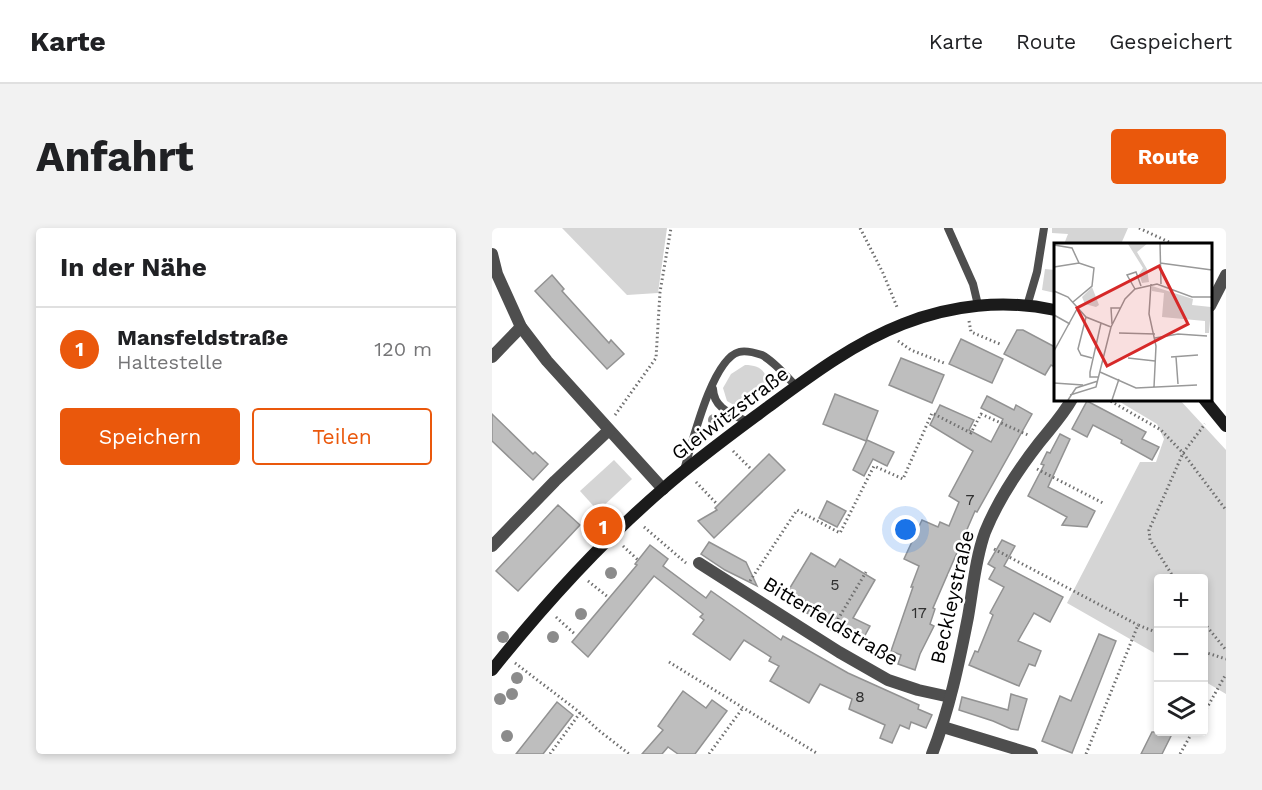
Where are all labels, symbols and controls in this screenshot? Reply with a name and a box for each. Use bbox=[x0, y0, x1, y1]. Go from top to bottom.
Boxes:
text: Karte bbox=[30, 25, 106, 58]
text: Karte bbox=[929, 29, 983, 54]
text: Route bbox=[1016, 29, 1076, 54]
text: Gespeichert bbox=[1109, 29, 1232, 54]
button: Route bbox=[1111, 129, 1226, 184]
text: Anfahrt bbox=[36, 132, 194, 181]
inset map bbox=[1054, 243, 1211, 400]
text: In der Nähe bbox=[60, 252, 207, 282]
text: Mansfeldstraße bbox=[117, 325, 288, 350]
text: 1 bbox=[75, 337, 84, 361]
text: 120 m bbox=[374, 337, 432, 361]
text: Haltestelle bbox=[117, 350, 223, 374]
street label: Gleiwitzstraße bbox=[667, 361, 793, 465]
button: Speichern bbox=[60, 408, 240, 465]
button: Teilen bbox=[252, 408, 432, 465]
house number: 7 bbox=[966, 490, 975, 509]
pin: 1 bbox=[584, 504, 622, 548]
your location bbox=[891, 515, 920, 544]
street label: Beckleystraße bbox=[925, 528, 979, 666]
street label: Bitterfeldstraße bbox=[759, 571, 903, 671]
map controls bbox=[1154, 574, 1208, 736]
button: + bbox=[1154, 574, 1208, 628]
house number: 5 bbox=[830, 575, 840, 594]
house number: 17 bbox=[911, 603, 927, 622]
button: − bbox=[1154, 628, 1208, 682]
button: layers bbox=[1154, 682, 1208, 736]
house number: 8 bbox=[855, 687, 865, 706]

